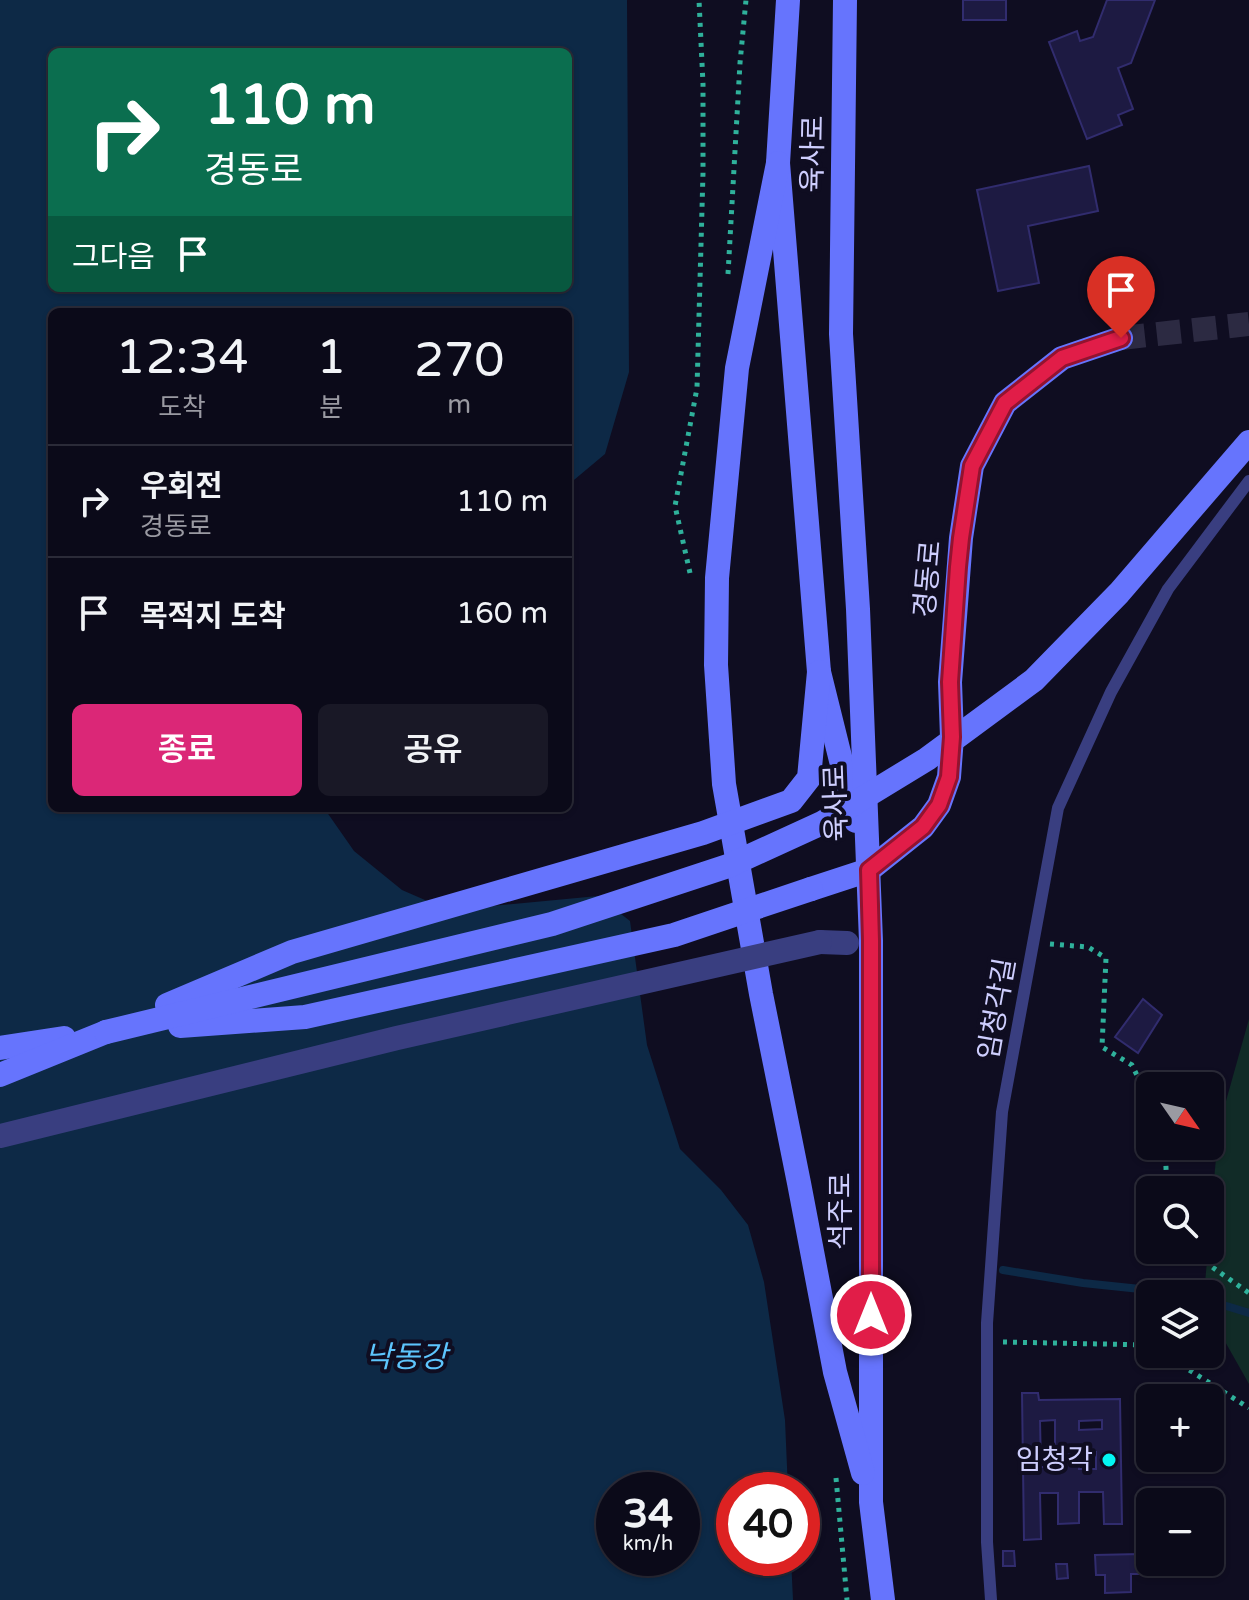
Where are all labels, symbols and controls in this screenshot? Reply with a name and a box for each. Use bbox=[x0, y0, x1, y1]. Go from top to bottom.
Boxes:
text: 110 m bbox=[204, 72, 375, 139]
icon: right bbox=[72, 80, 176, 184]
street label: 육사로 bbox=[795, 115, 831, 193]
text: 경동로 bbox=[204, 149, 303, 192]
icon: arrive bbox=[171, 232, 215, 276]
text: 그다음 bbox=[72, 239, 155, 276]
pin bbox=[1087, 256, 1155, 338]
icon: arrive bbox=[1099, 268, 1143, 312]
text: 12:34 bbox=[116, 329, 249, 387]
text: 1 bbox=[316, 329, 346, 387]
text: 270 bbox=[414, 332, 504, 390]
text: m bbox=[447, 389, 471, 420]
text: 도착 bbox=[158, 392, 206, 423]
text: 분 bbox=[319, 392, 343, 423]
text: 우회전 bbox=[140, 468, 223, 505]
icon: right bbox=[72, 479, 116, 523]
text: 110 m bbox=[456, 483, 548, 520]
text: 경동로 bbox=[140, 511, 212, 542]
street label: 경동로 bbox=[908, 539, 948, 619]
icon: arrive bbox=[72, 591, 116, 635]
text: 160 m bbox=[456, 595, 548, 632]
text: 목적지 도착 bbox=[140, 598, 286, 635]
button: 종료 bbox=[72, 704, 302, 796]
button: 공유 bbox=[318, 704, 548, 796]
street label: 육사로 bbox=[818, 764, 854, 842]
street label: 임청각길 bbox=[971, 955, 1023, 1063]
north arrow bbox=[1136, 1072, 1224, 1160]
map controls bbox=[1136, 1072, 1224, 1576]
street label: 석주로 bbox=[824, 1172, 858, 1250]
button: search bbox=[1136, 1176, 1224, 1264]
position arrow bbox=[829, 1273, 913, 1357]
button: layers bbox=[1136, 1280, 1224, 1368]
water label: 낙동강 bbox=[365, 1339, 451, 1376]
button: + bbox=[1136, 1384, 1224, 1472]
place label: 임청각 bbox=[1016, 1443, 1093, 1477]
marker: 임청각 bbox=[1100, 1451, 1118, 1469]
speed limit sign: 40 bbox=[716, 1472, 820, 1576]
button: − bbox=[1136, 1488, 1224, 1576]
text: 34 bbox=[623, 1490, 673, 1538]
text: km/h bbox=[623, 1532, 673, 1556]

